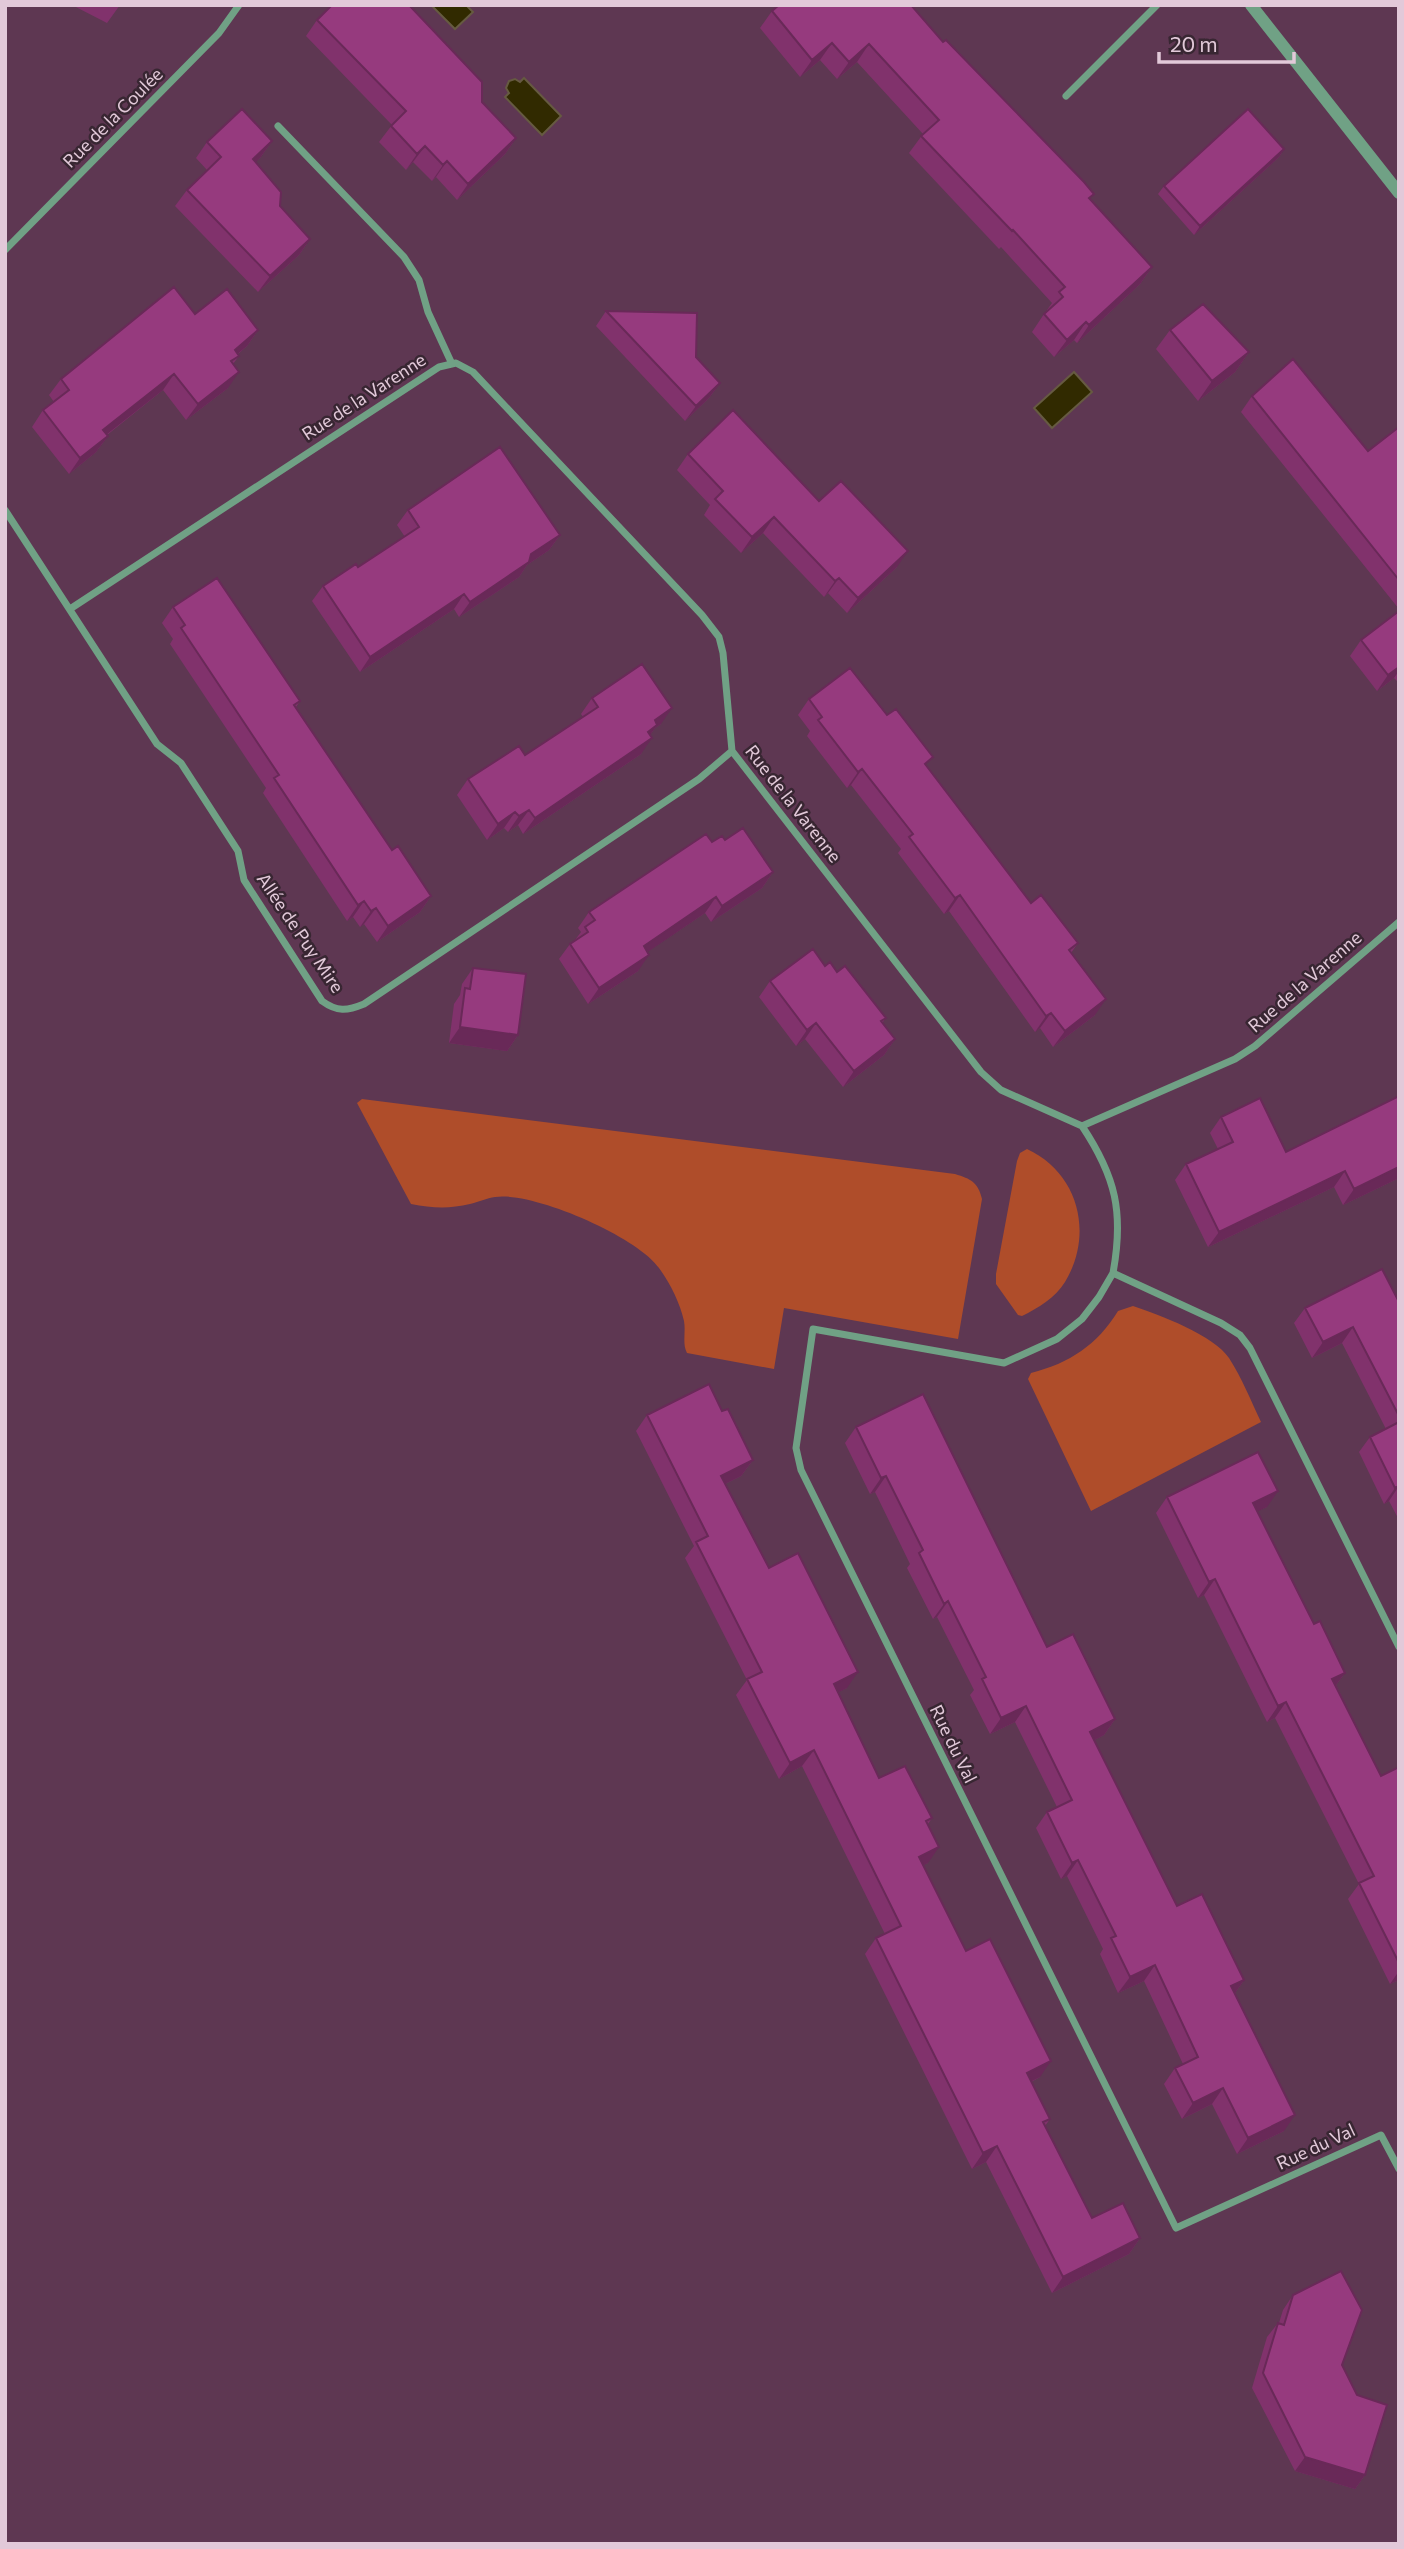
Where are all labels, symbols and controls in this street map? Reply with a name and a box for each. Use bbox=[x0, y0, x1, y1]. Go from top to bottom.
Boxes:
scale bar bbox=[1159, 21, 1294, 65]
text: 20 m bbox=[1170, 31, 1218, 56]
street label: Rue de la Coulée bbox=[58, 63, 167, 172]
street label: Rue de la Varenne bbox=[297, 348, 429, 444]
street label: Rue de la Varenne bbox=[741, 740, 846, 867]
street label: Allée de Puy Mire bbox=[253, 868, 349, 996]
street label: Rue de la Varenne bbox=[1243, 926, 1366, 1036]
street label: Rue du Val bbox=[926, 1701, 982, 1786]
street label: Rue du Val bbox=[1273, 2118, 1358, 2174]

